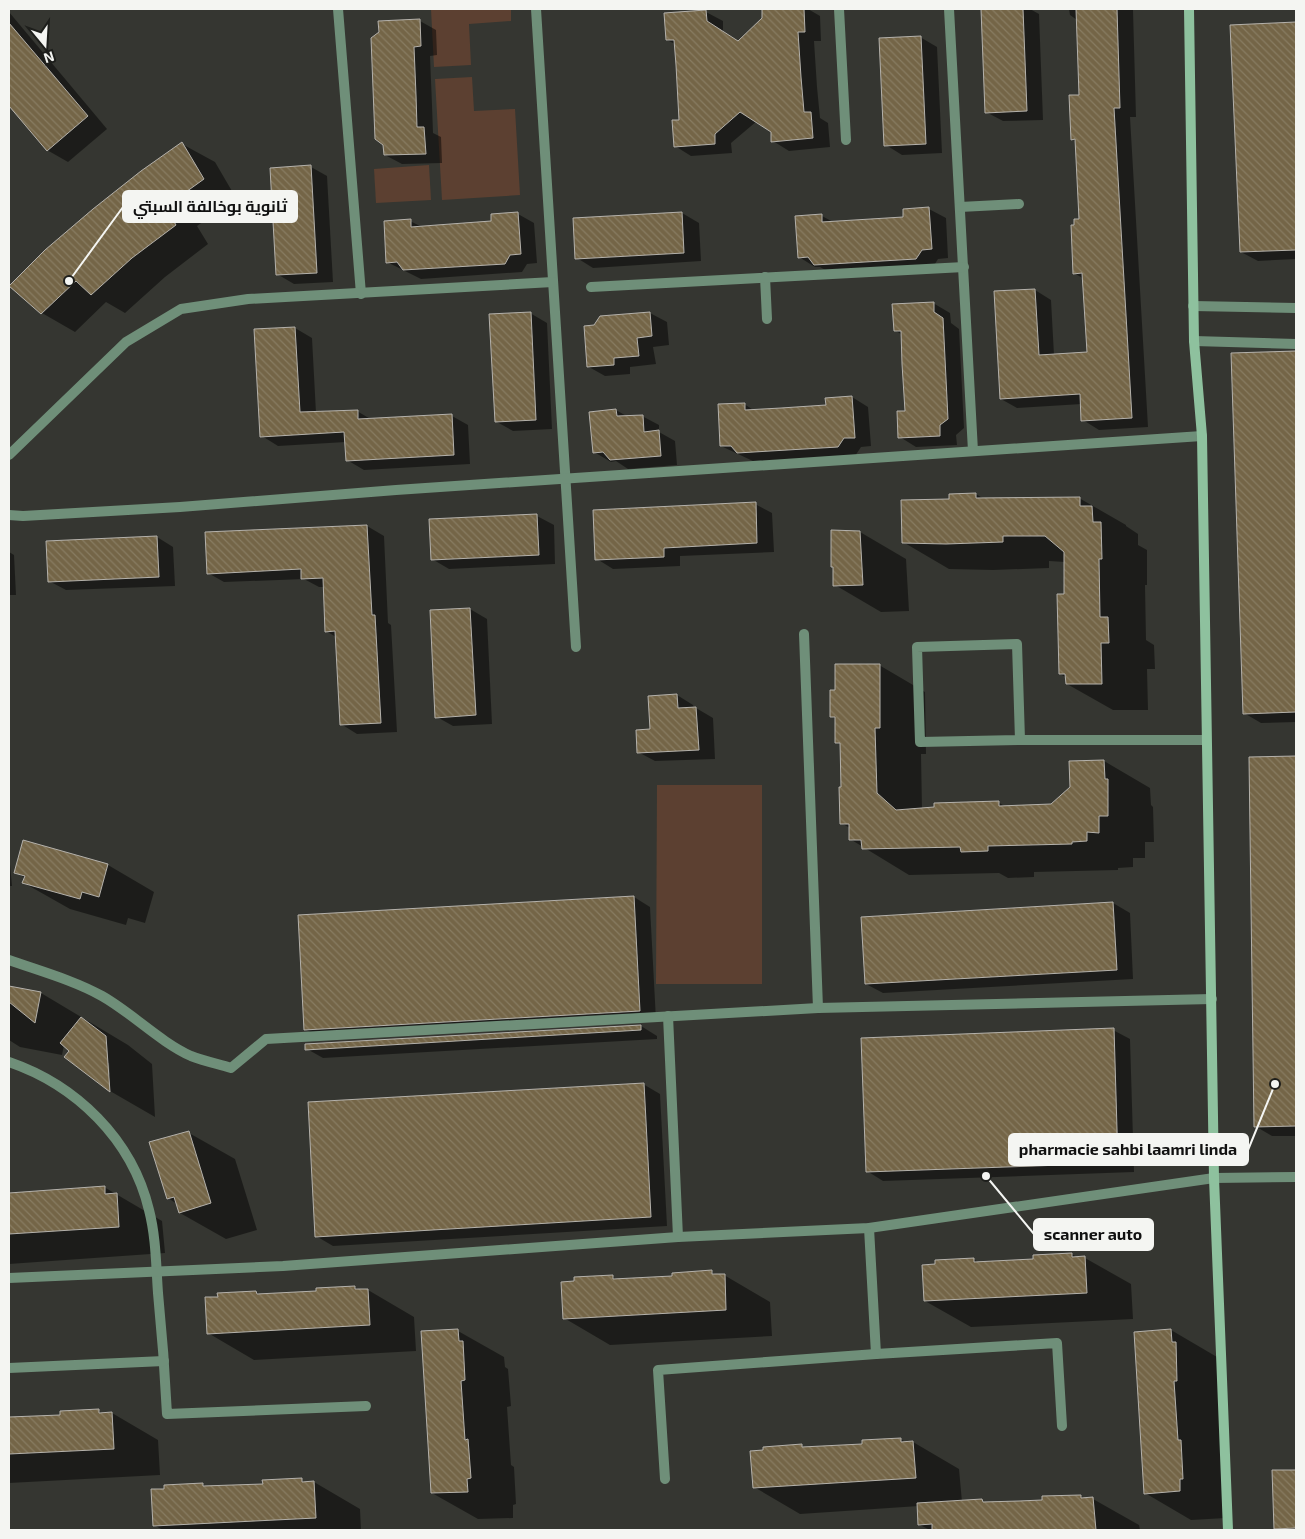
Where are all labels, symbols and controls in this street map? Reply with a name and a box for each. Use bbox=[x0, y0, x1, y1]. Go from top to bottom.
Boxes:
north arrow bbox=[20, 20, 70, 70]
text: N bbox=[42, 48, 57, 67]
callout: ثانوية بوخالفة السبتي bbox=[123, 191, 297, 222]
text: ثانوية بوخالفة السبتي bbox=[133, 196, 288, 219]
callout: pharmacie sahbi laamri linda bbox=[1009, 1134, 1248, 1165]
text: pharmacie sahbi laamri linda bbox=[1019, 1139, 1237, 1158]
callout: scanner auto bbox=[1034, 1219, 1153, 1250]
text: scanner auto bbox=[1044, 1224, 1142, 1243]

